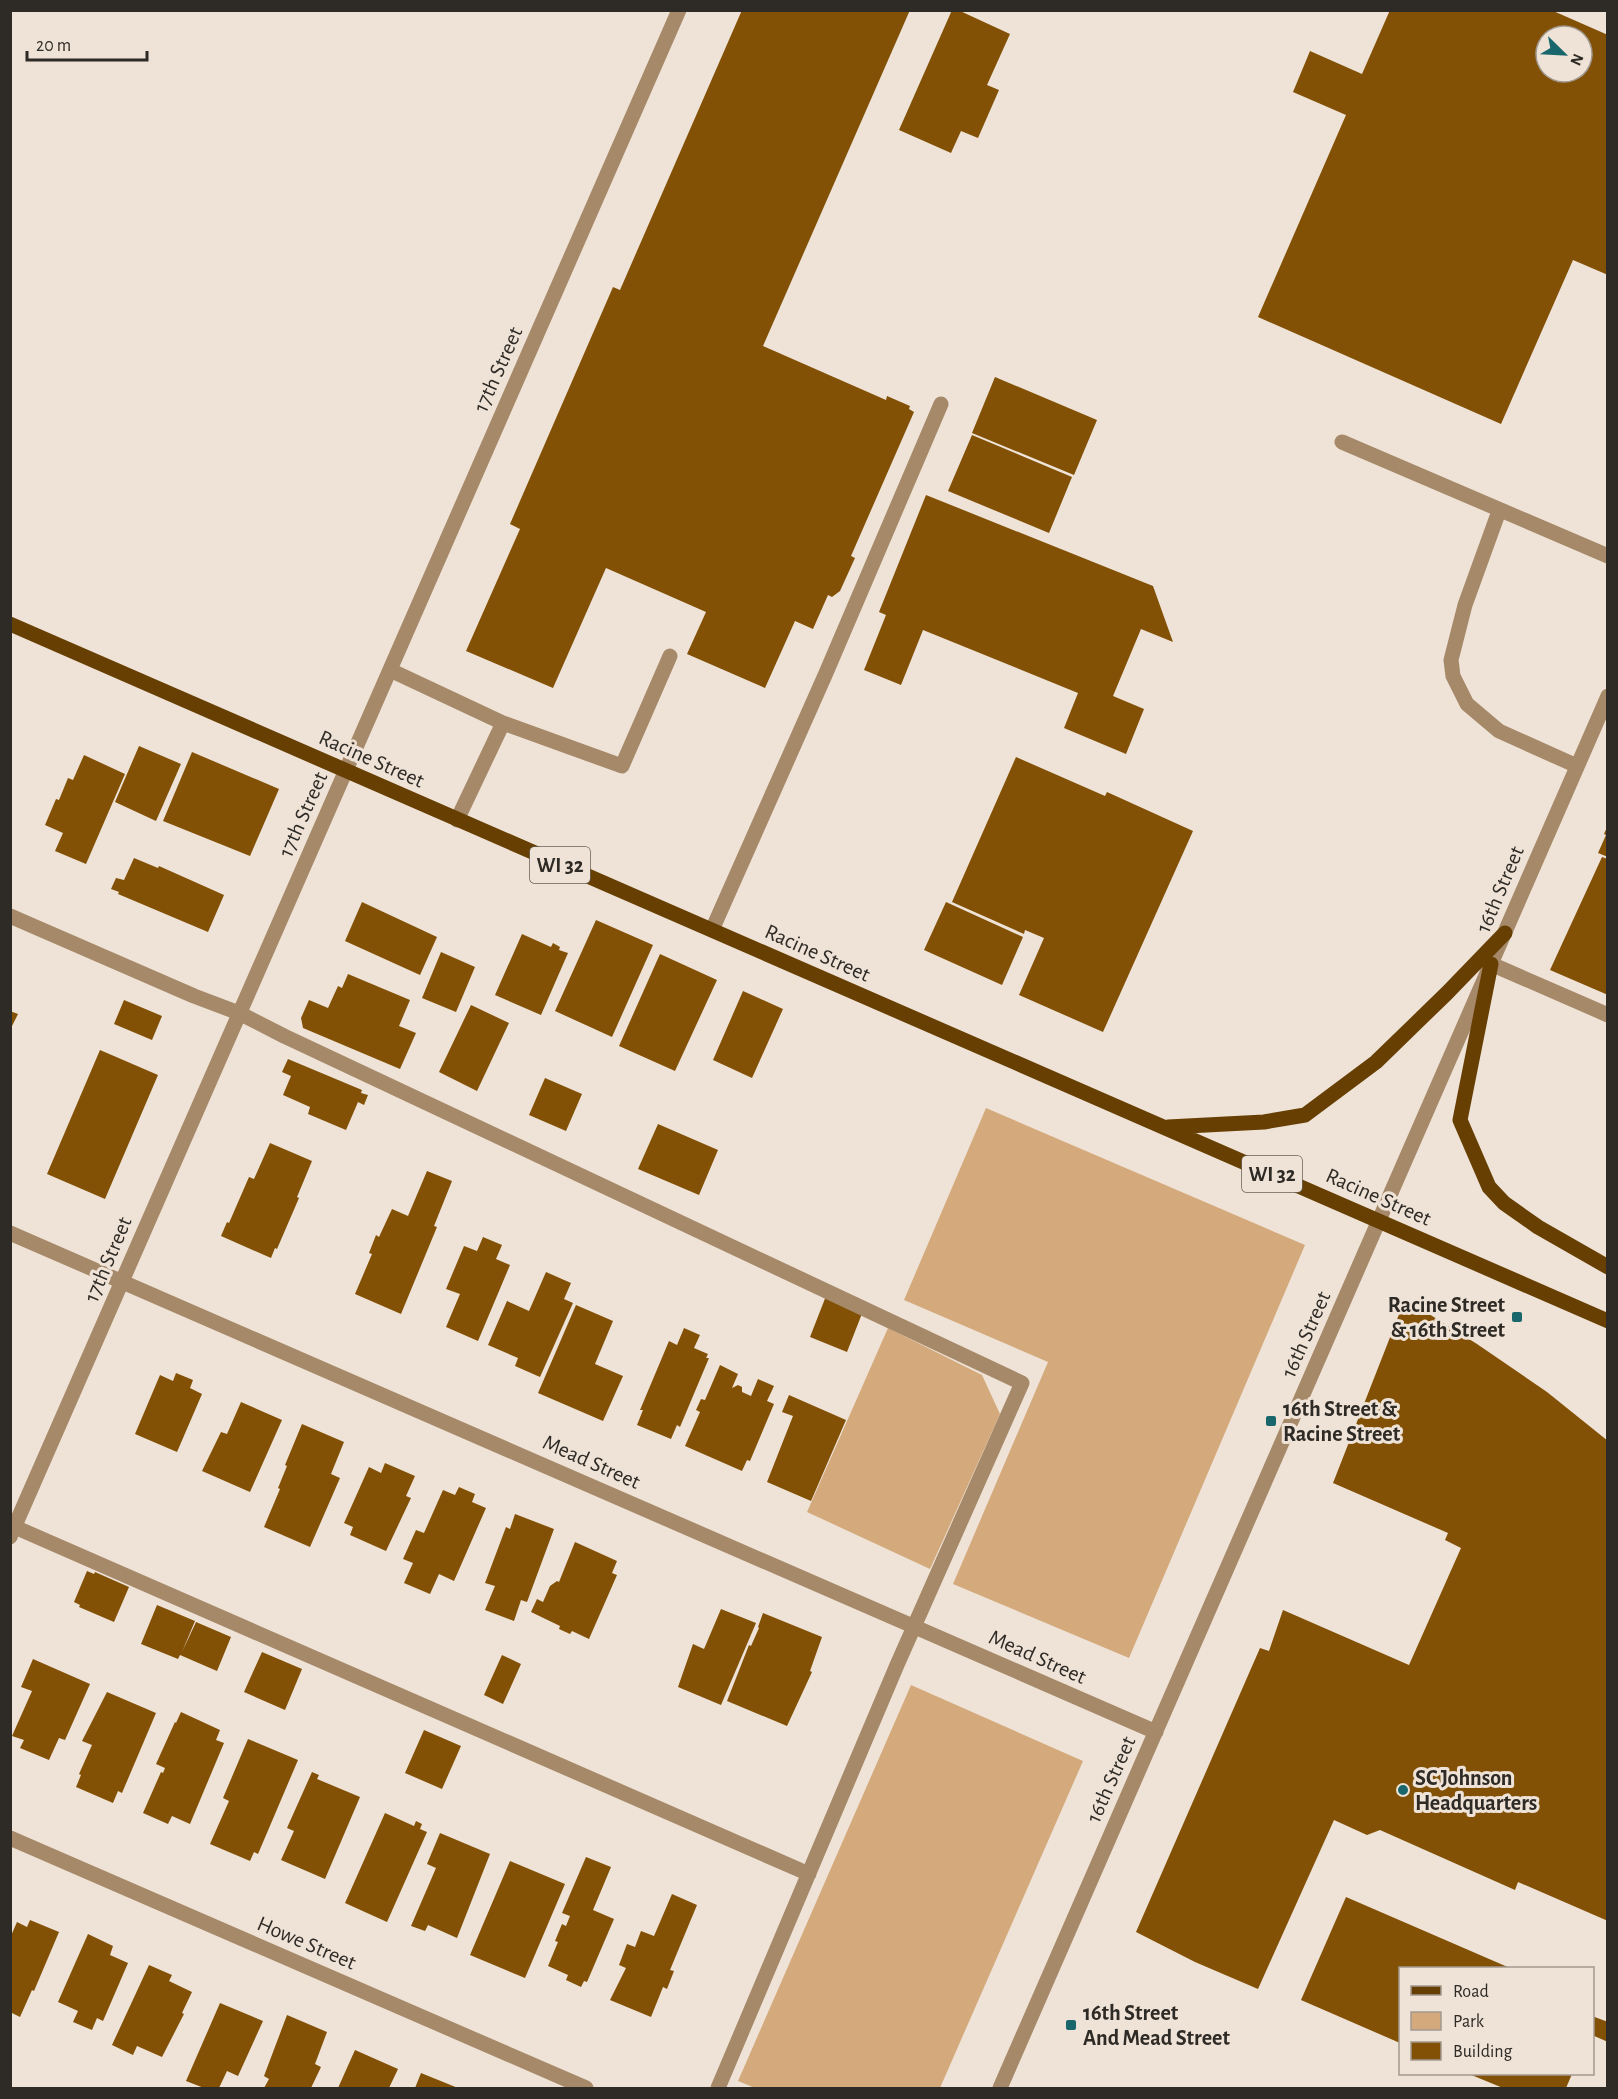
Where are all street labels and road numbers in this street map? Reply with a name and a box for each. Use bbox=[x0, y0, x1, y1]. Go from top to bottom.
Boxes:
street label: 17th Street bbox=[469, 324, 526, 415]
street label: Racine Street bbox=[316, 726, 428, 792]
street label: 17th Street bbox=[274, 769, 331, 860]
street label: 16th Street bbox=[1472, 843, 1528, 936]
road number: WI 32 bbox=[530, 847, 590, 883]
street label: Racine Street bbox=[762, 920, 874, 986]
road number: WI 32 bbox=[1242, 1156, 1302, 1192]
street label: Racine Street bbox=[1323, 1164, 1435, 1230]
street label: 17th Street bbox=[80, 1213, 136, 1305]
street label: 16th Street bbox=[1277, 1288, 1335, 1381]
street label: Mead Street bbox=[540, 1431, 644, 1493]
street label: Mead Street bbox=[986, 1626, 1090, 1688]
street label: 16th Street bbox=[1082, 1733, 1140, 1826]
street label: Howe Street bbox=[254, 1912, 359, 1974]

